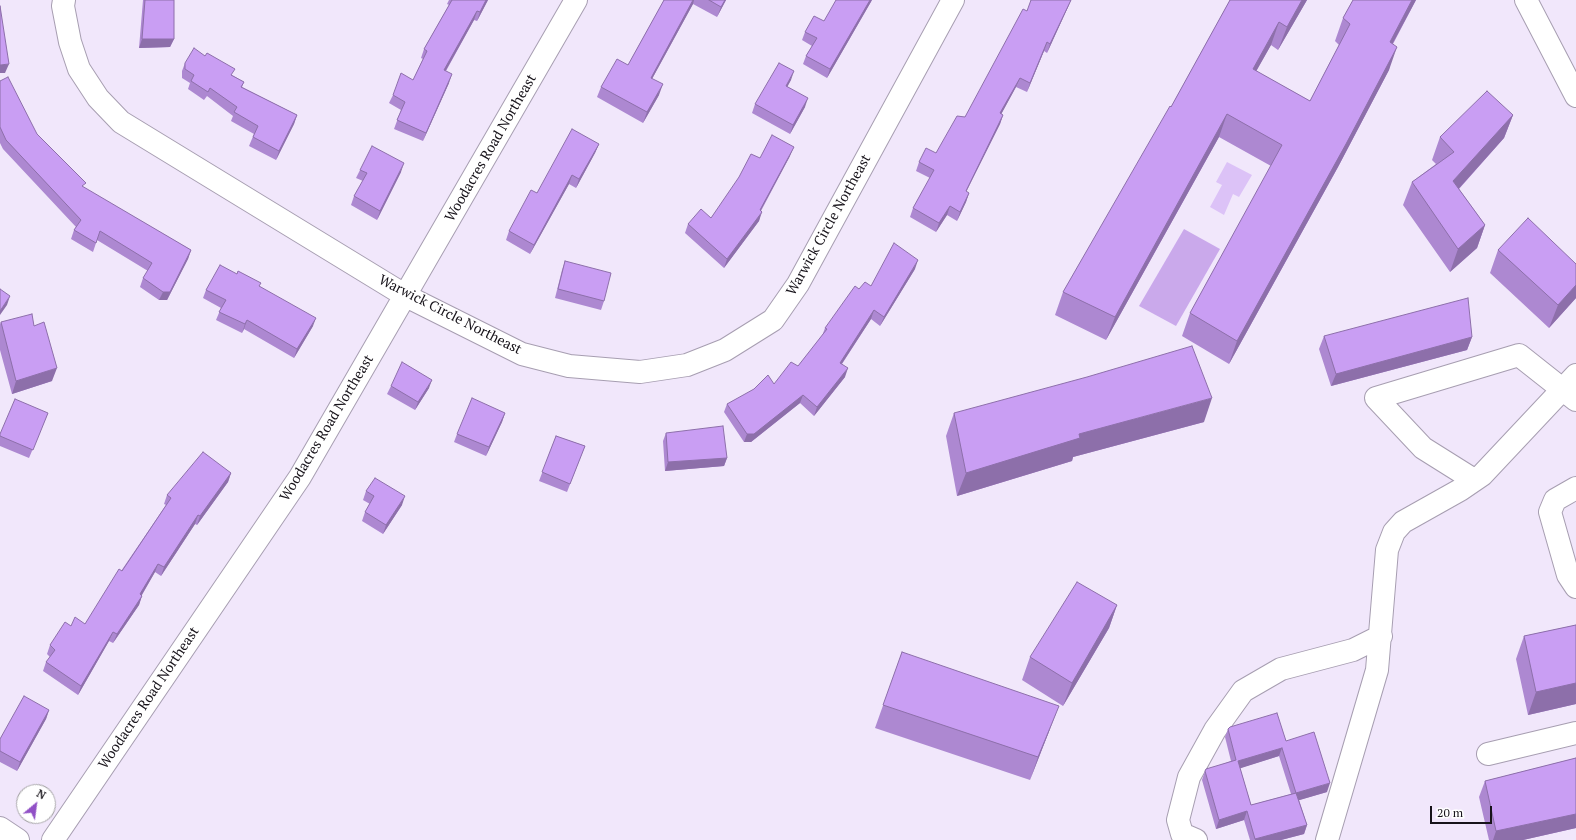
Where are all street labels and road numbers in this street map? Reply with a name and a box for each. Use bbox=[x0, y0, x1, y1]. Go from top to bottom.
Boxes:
street label: Woodacres Road Northeast bbox=[442, 71, 540, 225]
street label: Warwick Circle Northeast bbox=[783, 152, 875, 298]
street label: Warwick Circle Northeast bbox=[376, 272, 524, 358]
street label: Woodacres Road Northeast bbox=[277, 352, 377, 504]
street label: Woodacres Road Northeast bbox=[95, 624, 203, 772]

